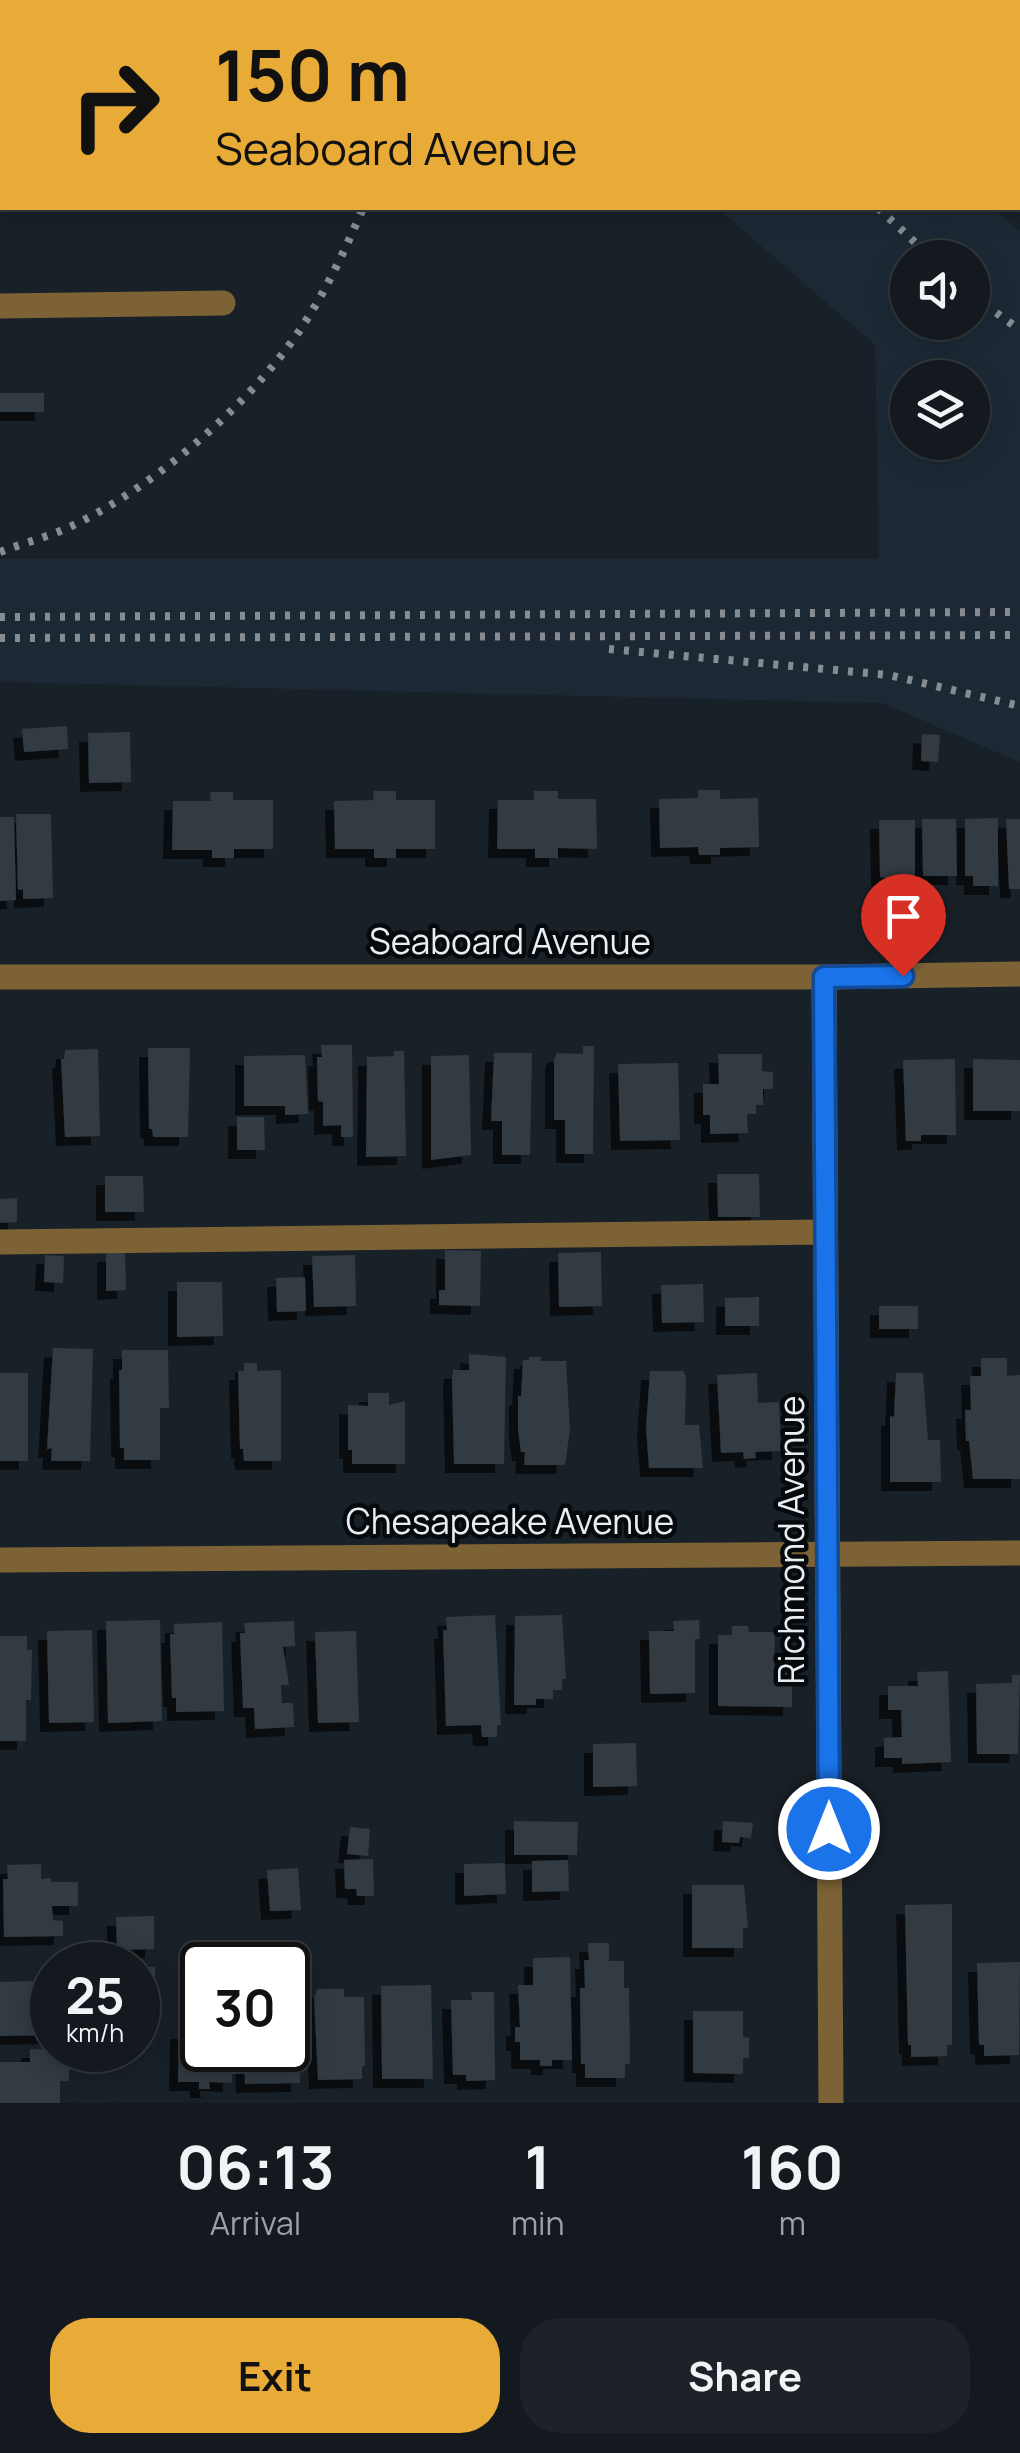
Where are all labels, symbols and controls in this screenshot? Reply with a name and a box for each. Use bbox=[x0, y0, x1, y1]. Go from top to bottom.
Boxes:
text: 150 m bbox=[215, 26, 410, 122]
icon: right bbox=[50, 40, 180, 170]
text: Seaboard Avenue bbox=[215, 117, 577, 179]
map controls bbox=[890, 240, 990, 460]
button: sound bbox=[890, 240, 990, 340]
button: layers bbox=[890, 360, 990, 460]
pin bbox=[861, 874, 946, 977]
icon: arrive bbox=[876, 889, 931, 944]
street label: Seaboard Avenue bbox=[369, 917, 651, 965]
street label: Richmond Avenue bbox=[767, 1396, 815, 1684]
street label: Chesapeake Avenue bbox=[346, 1497, 674, 1545]
position arrow bbox=[777, 1777, 881, 1881]
speed limit sign: 30 bbox=[180, 1942, 310, 2072]
text: 25 bbox=[65, 1961, 125, 2029]
text: km/h bbox=[66, 2015, 124, 2050]
text: 06:13 bbox=[176, 2125, 335, 2207]
text: 1 bbox=[525, 2125, 551, 2207]
text: 160 bbox=[741, 2125, 844, 2207]
text: Arrival bbox=[210, 2201, 301, 2245]
text: min bbox=[511, 2201, 565, 2245]
text: m bbox=[779, 2201, 806, 2245]
button: Exit bbox=[50, 2318, 500, 2433]
button: Share bbox=[520, 2318, 970, 2433]

